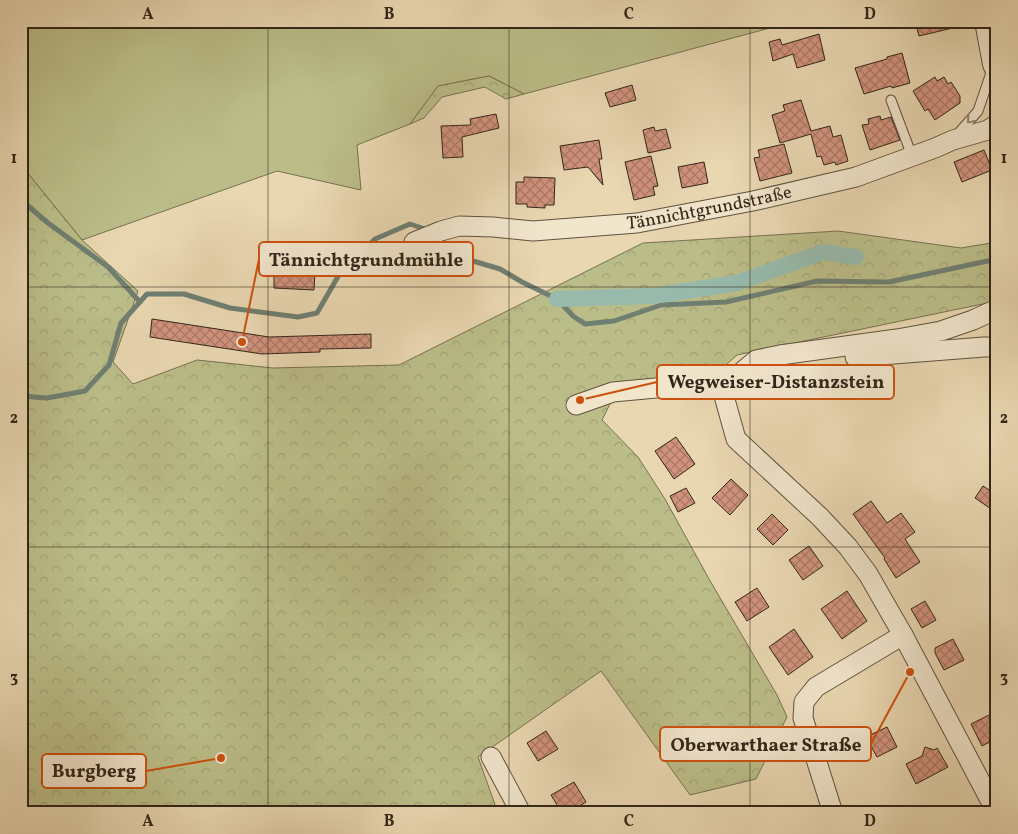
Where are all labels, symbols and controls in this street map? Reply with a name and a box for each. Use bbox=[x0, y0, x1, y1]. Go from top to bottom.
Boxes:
text: A bbox=[142, 4, 154, 26]
text: B bbox=[384, 4, 395, 26]
text: C bbox=[624, 4, 634, 26]
text: D bbox=[864, 4, 876, 26]
one-way arrow bbox=[968, 114, 976, 123]
text: 1 bbox=[11, 148, 17, 170]
text: 1 bbox=[1001, 148, 1007, 170]
street label: Tännichtgrundstraße bbox=[626, 180, 794, 236]
callout: Tännichtgrundmühle bbox=[259, 242, 473, 276]
text: Tännichtgrundmühle bbox=[269, 248, 463, 274]
callout: Wegweiser-Distanzstein bbox=[657, 365, 894, 399]
text: Wegweiser-Distanzstein bbox=[667, 370, 885, 396]
text: 2 bbox=[10, 408, 18, 430]
text: 2 bbox=[1000, 408, 1008, 430]
text: 3 bbox=[10, 667, 18, 689]
text: 3 bbox=[1000, 667, 1008, 689]
callout: Oberwarthaer Straße bbox=[660, 727, 871, 761]
text: Oberwarthaer Straße bbox=[671, 733, 862, 759]
callout: Burgberg bbox=[42, 754, 146, 788]
text: Burgberg bbox=[52, 759, 136, 785]
text: A bbox=[142, 811, 154, 833]
text: B bbox=[384, 811, 395, 833]
text: C bbox=[624, 811, 634, 833]
text: D bbox=[864, 811, 876, 833]

